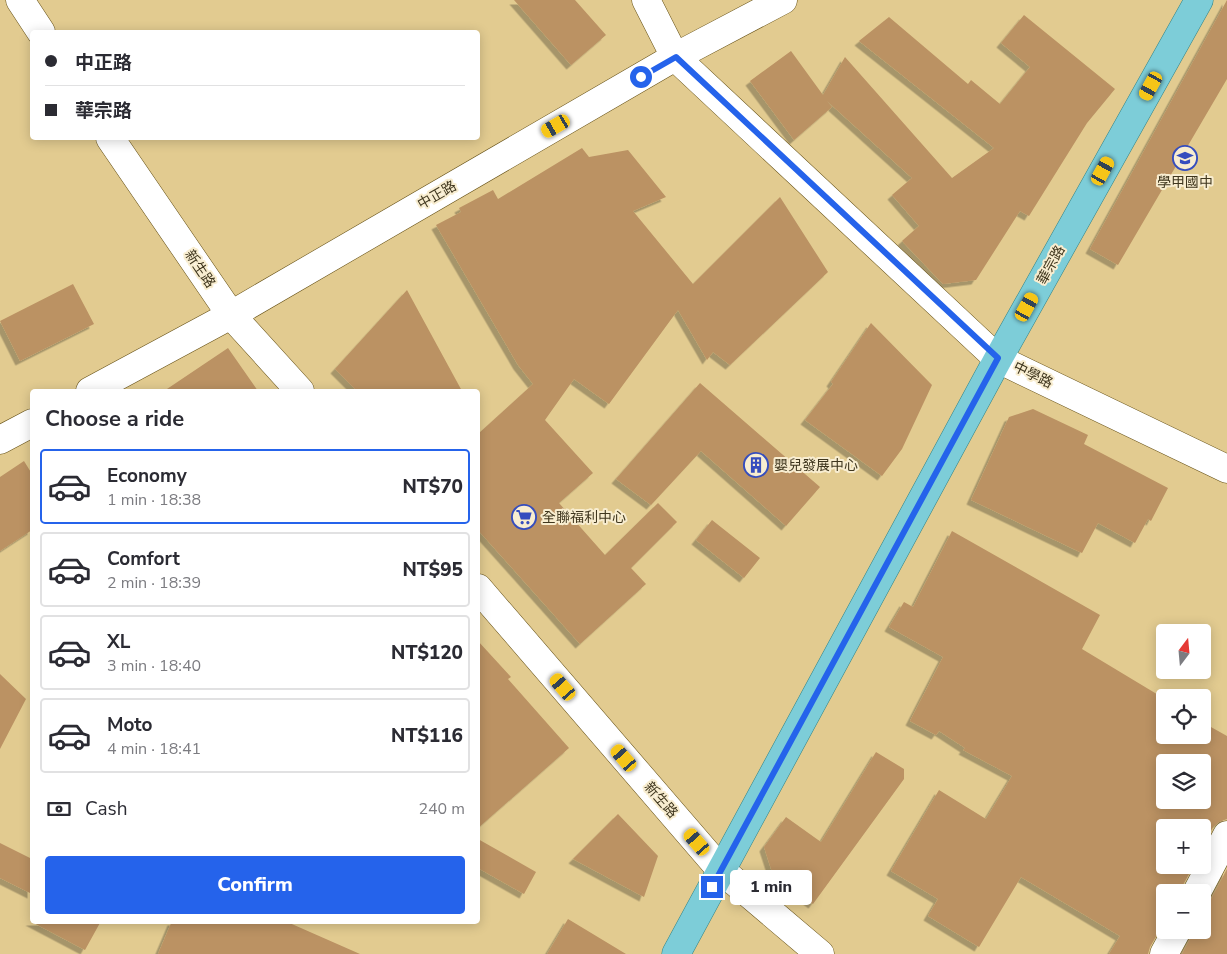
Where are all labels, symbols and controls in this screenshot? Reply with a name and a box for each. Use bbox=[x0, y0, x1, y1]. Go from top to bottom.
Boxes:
text: 中正路 bbox=[75, 50, 132, 76]
route start bbox=[630, 66, 652, 88]
car bbox=[1137, 69, 1164, 103]
text: 華宗路 bbox=[75, 98, 132, 124]
car bbox=[539, 112, 572, 140]
school or university icon: 學甲國中 bbox=[1172, 145, 1198, 171]
car bbox=[1089, 154, 1116, 188]
place label: 學甲國中 bbox=[1157, 173, 1213, 192]
street label: 中正路 bbox=[414, 176, 460, 214]
street label: 華宗路 bbox=[1033, 242, 1069, 288]
street label: 新生路 bbox=[180, 246, 220, 292]
car bbox=[1013, 290, 1040, 324]
street label: 中學路 bbox=[1010, 357, 1056, 393]
text: Choose a ride bbox=[45, 404, 184, 434]
building icon: 嬰兒發展中心 bbox=[743, 452, 769, 478]
place label: 嬰兒發展中心 bbox=[774, 456, 858, 475]
text: Economy bbox=[107, 463, 187, 489]
icon: car bbox=[47, 464, 92, 509]
text: NT$70 bbox=[402, 474, 463, 500]
text: 1 min · 18:38 bbox=[107, 489, 201, 511]
supermarket icon: 全聯福利中心 bbox=[511, 504, 537, 530]
place label: 全聯福利中心 bbox=[542, 508, 626, 527]
text: Comfort bbox=[107, 546, 180, 572]
icon: car bbox=[47, 547, 92, 592]
text: NT$95 bbox=[402, 557, 463, 583]
text: 2 min · 18:39 bbox=[107, 572, 201, 594]
north arrow bbox=[1156, 624, 1211, 679]
map controls bbox=[1156, 624, 1211, 939]
text: XL bbox=[107, 629, 130, 655]
icon: car bbox=[47, 630, 92, 675]
text: NT$120 bbox=[391, 640, 463, 666]
text: 3 min · 18:40 bbox=[107, 655, 201, 677]
car bbox=[547, 671, 578, 703]
button: locate bbox=[1156, 689, 1211, 744]
text: Moto bbox=[107, 712, 153, 738]
icon: car bbox=[47, 713, 92, 758]
text: NT$116 bbox=[391, 723, 463, 749]
text: 4 min · 18:41 bbox=[107, 738, 201, 760]
car bbox=[608, 742, 639, 774]
button: layers bbox=[1156, 754, 1211, 809]
street label: 新生路 bbox=[640, 778, 682, 822]
icon: cash bbox=[45, 795, 73, 823]
text: Cash bbox=[85, 796, 127, 822]
text: 240 m bbox=[418, 798, 465, 820]
button: + bbox=[1156, 819, 1211, 874]
car bbox=[681, 826, 712, 858]
button: Confirm bbox=[45, 856, 465, 914]
callout: 1 min bbox=[730, 870, 812, 904]
route end bbox=[701, 876, 723, 898]
text: 1 min bbox=[750, 876, 792, 898]
button: − bbox=[1156, 884, 1211, 939]

